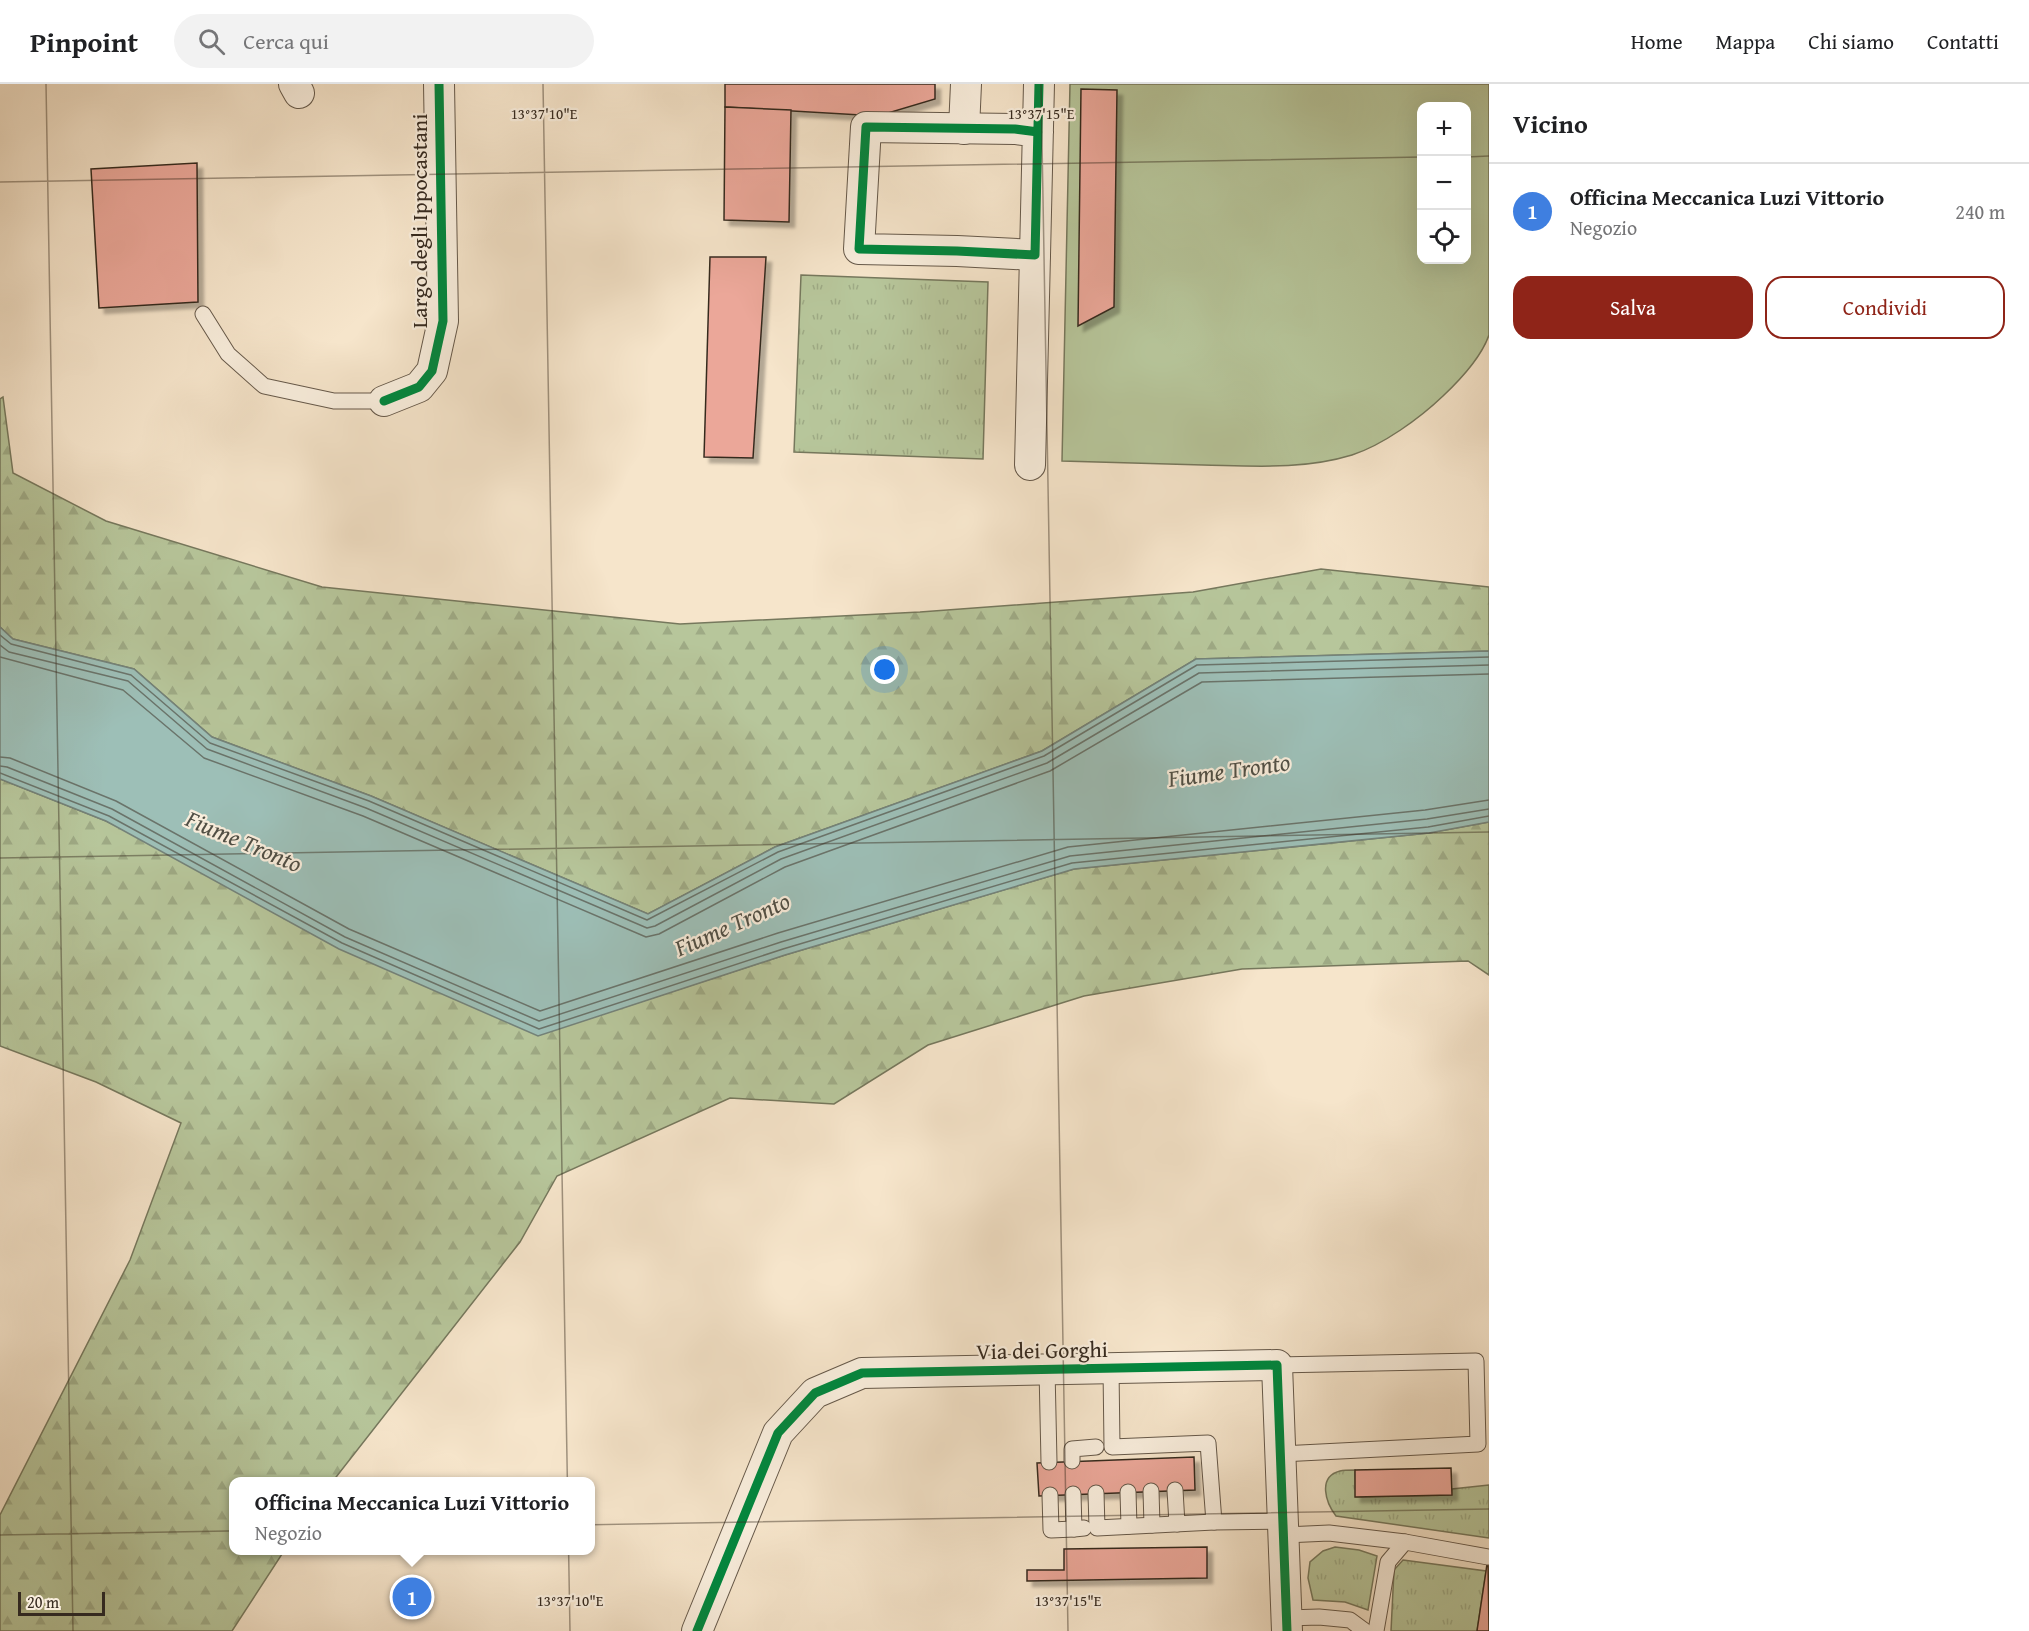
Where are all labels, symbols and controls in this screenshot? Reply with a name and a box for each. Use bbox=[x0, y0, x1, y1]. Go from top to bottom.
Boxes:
search box bbox=[174, 14, 594, 68]
text: Pinpoint bbox=[30, 21, 138, 62]
icon: search bbox=[195, 25, 228, 58]
text: Cerca qui bbox=[243, 25, 329, 57]
text: Home bbox=[1631, 26, 1683, 57]
text: Mappa bbox=[1716, 26, 1775, 57]
text: Chi siamo bbox=[1808, 26, 1894, 57]
text: Contatti bbox=[1927, 26, 1999, 57]
map controls bbox=[1417, 102, 1471, 264]
button: + bbox=[1417, 102, 1471, 156]
text: 13°37'10"E bbox=[511, 103, 578, 124]
text: 13°37'15"E bbox=[1008, 103, 1075, 124]
text: Vicino bbox=[1513, 104, 1588, 143]
street label: Largo degli Ippocastani bbox=[403, 114, 435, 328]
button: − bbox=[1417, 156, 1471, 210]
text: Officina Meccanica Luzi Vittorio bbox=[1570, 181, 1884, 213]
text: 1 bbox=[1527, 197, 1538, 226]
text: 240 m bbox=[1955, 197, 2005, 226]
button: locate bbox=[1417, 210, 1471, 264]
text: Negozio bbox=[1570, 213, 1637, 242]
button: Salva bbox=[1513, 276, 1753, 339]
button: Condividi bbox=[1765, 276, 2005, 339]
your location bbox=[870, 655, 899, 684]
water label: Fiume Tronto bbox=[1165, 744, 1292, 796]
water label: Fiume Tronto bbox=[180, 800, 307, 881]
water label: Fiume Tronto bbox=[668, 883, 795, 965]
street label: Via dei Gorghi bbox=[976, 1333, 1108, 1367]
popup bbox=[229, 1477, 595, 1555]
text: Officina Meccanica Luzi Vittorio bbox=[255, 1486, 569, 1518]
text: Negozio bbox=[255, 1518, 322, 1547]
pin: 1 bbox=[392, 1574, 432, 1620]
scale bar bbox=[18, 1589, 105, 1616]
text: 20 m bbox=[27, 1590, 59, 1614]
text: 13°37'10"E bbox=[537, 1590, 604, 1611]
text: 13°37'15"E bbox=[1035, 1590, 1102, 1611]

